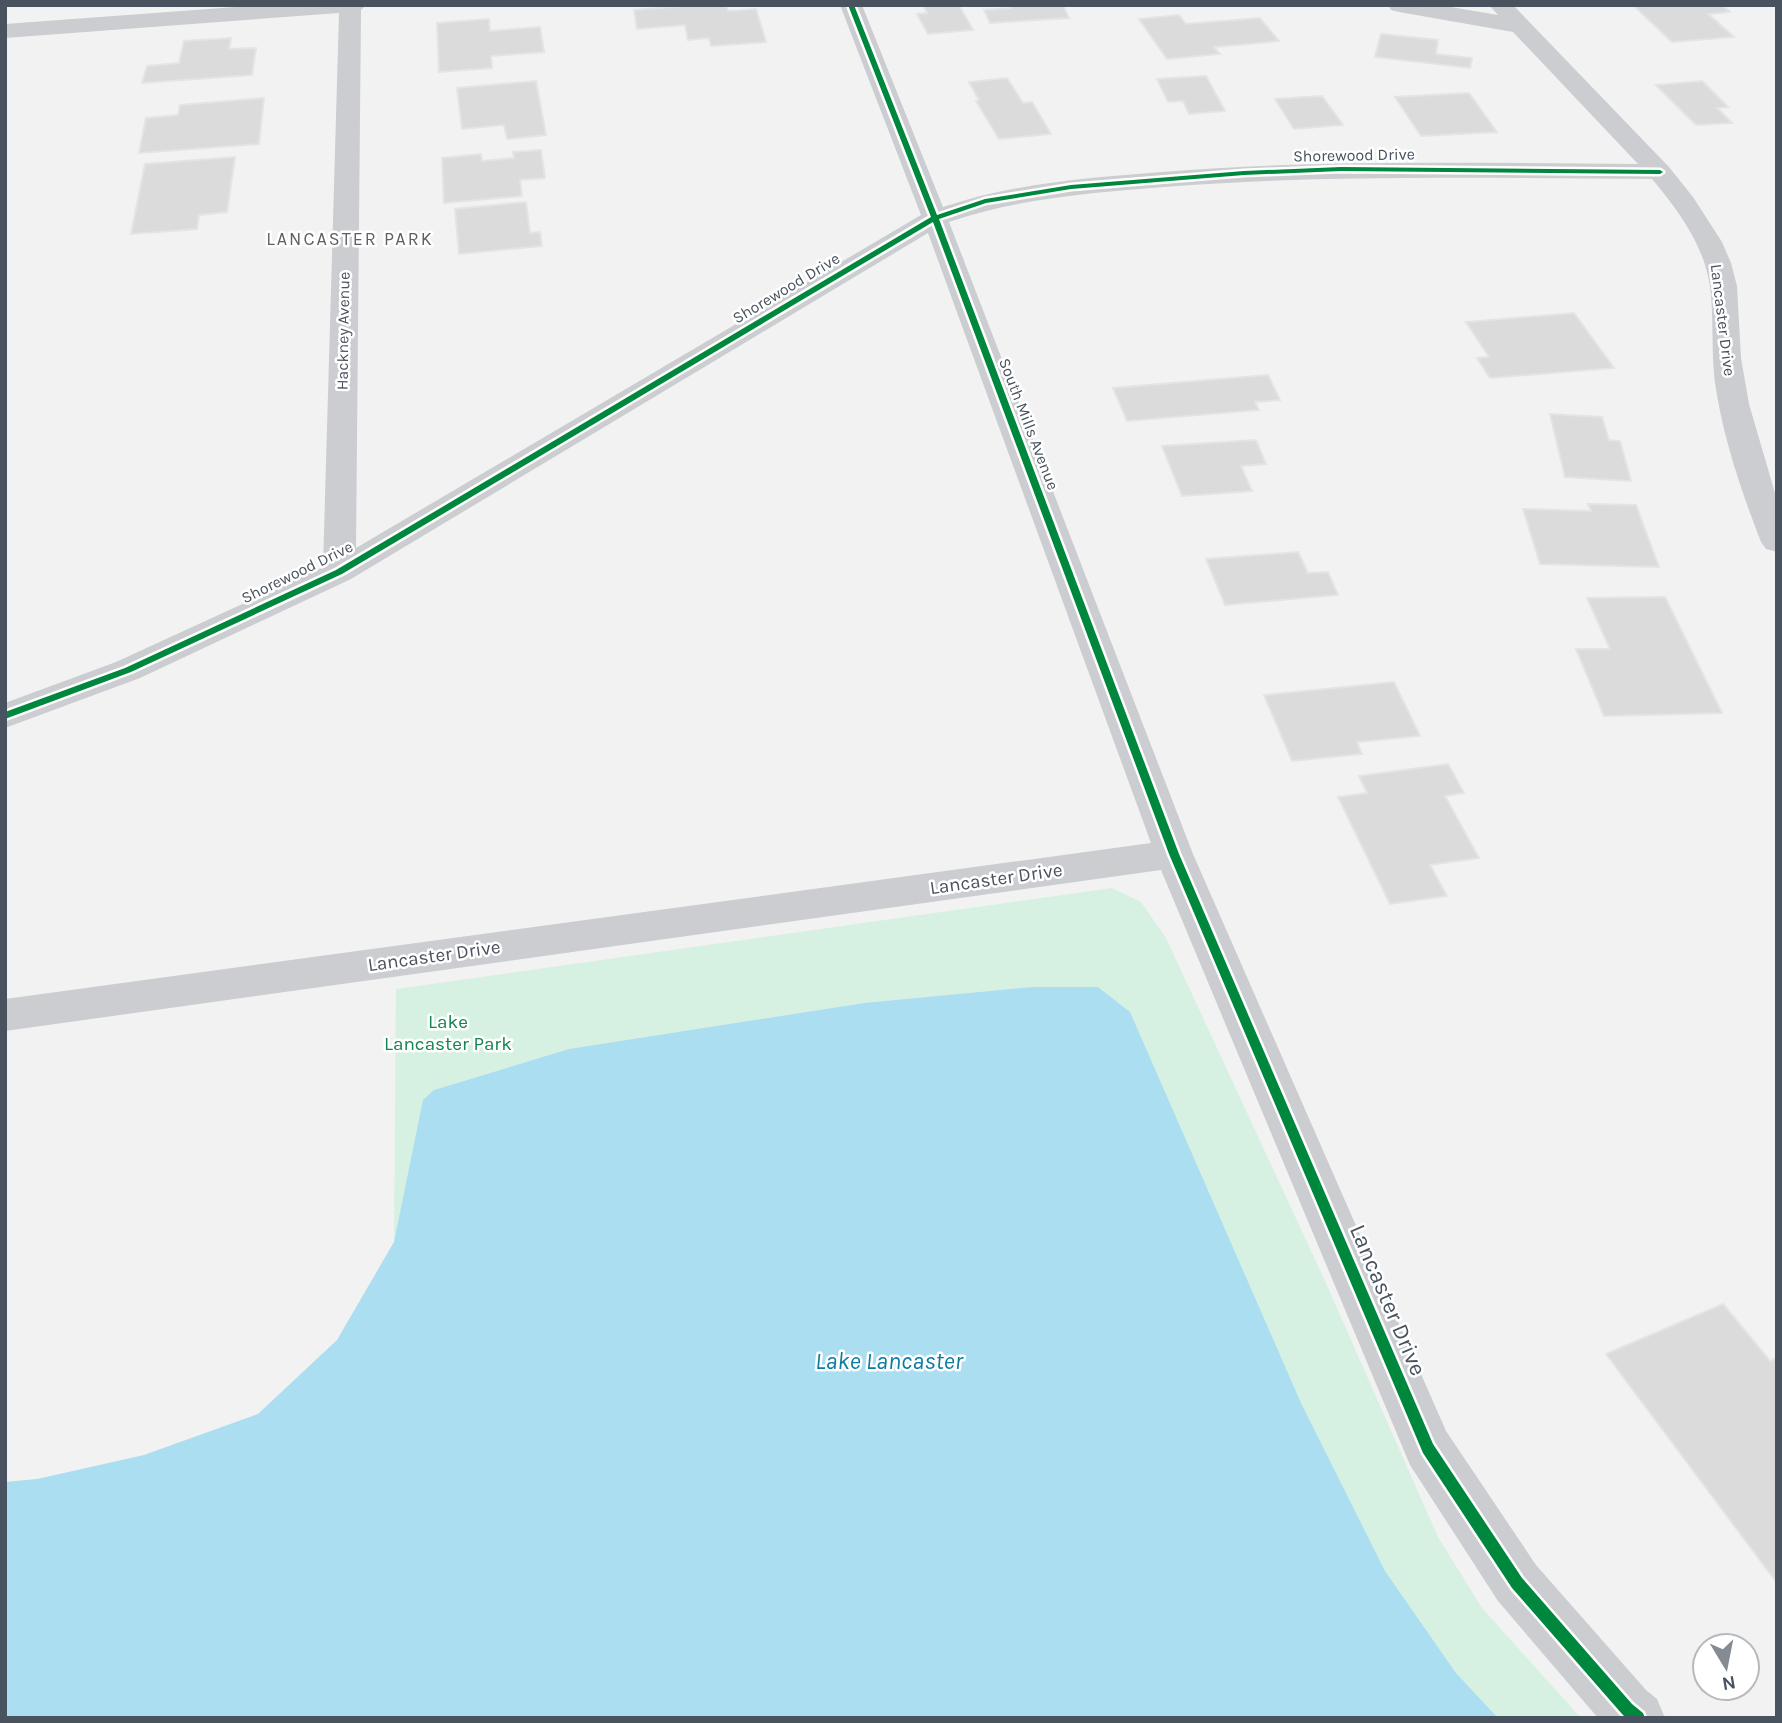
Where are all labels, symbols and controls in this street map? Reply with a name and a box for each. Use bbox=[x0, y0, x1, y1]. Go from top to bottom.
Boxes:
street label: Shorewood Drive bbox=[1293, 144, 1415, 166]
district label: LANCASTER PARK bbox=[266, 228, 434, 250]
street label: Shorewood Drive bbox=[729, 248, 843, 328]
street label: Lancaster Drive bbox=[1707, 263, 1739, 377]
street label: Hackney Avenue bbox=[332, 272, 354, 390]
street label: South Mills Avenue bbox=[995, 355, 1063, 493]
street label: Shorewood Drive bbox=[238, 537, 356, 607]
street label: Lancaster Drive bbox=[928, 859, 1064, 899]
street label: Lancaster Drive bbox=[366, 936, 502, 976]
park label: Lake Lancaster Park bbox=[384, 1011, 512, 1055]
street label: Lancaster Drive bbox=[1344, 1220, 1432, 1380]
water label: Lake Lancaster bbox=[815, 1347, 964, 1375]
north arrow bbox=[1691, 1632, 1761, 1702]
text: N bbox=[1720, 1671, 1737, 1695]

